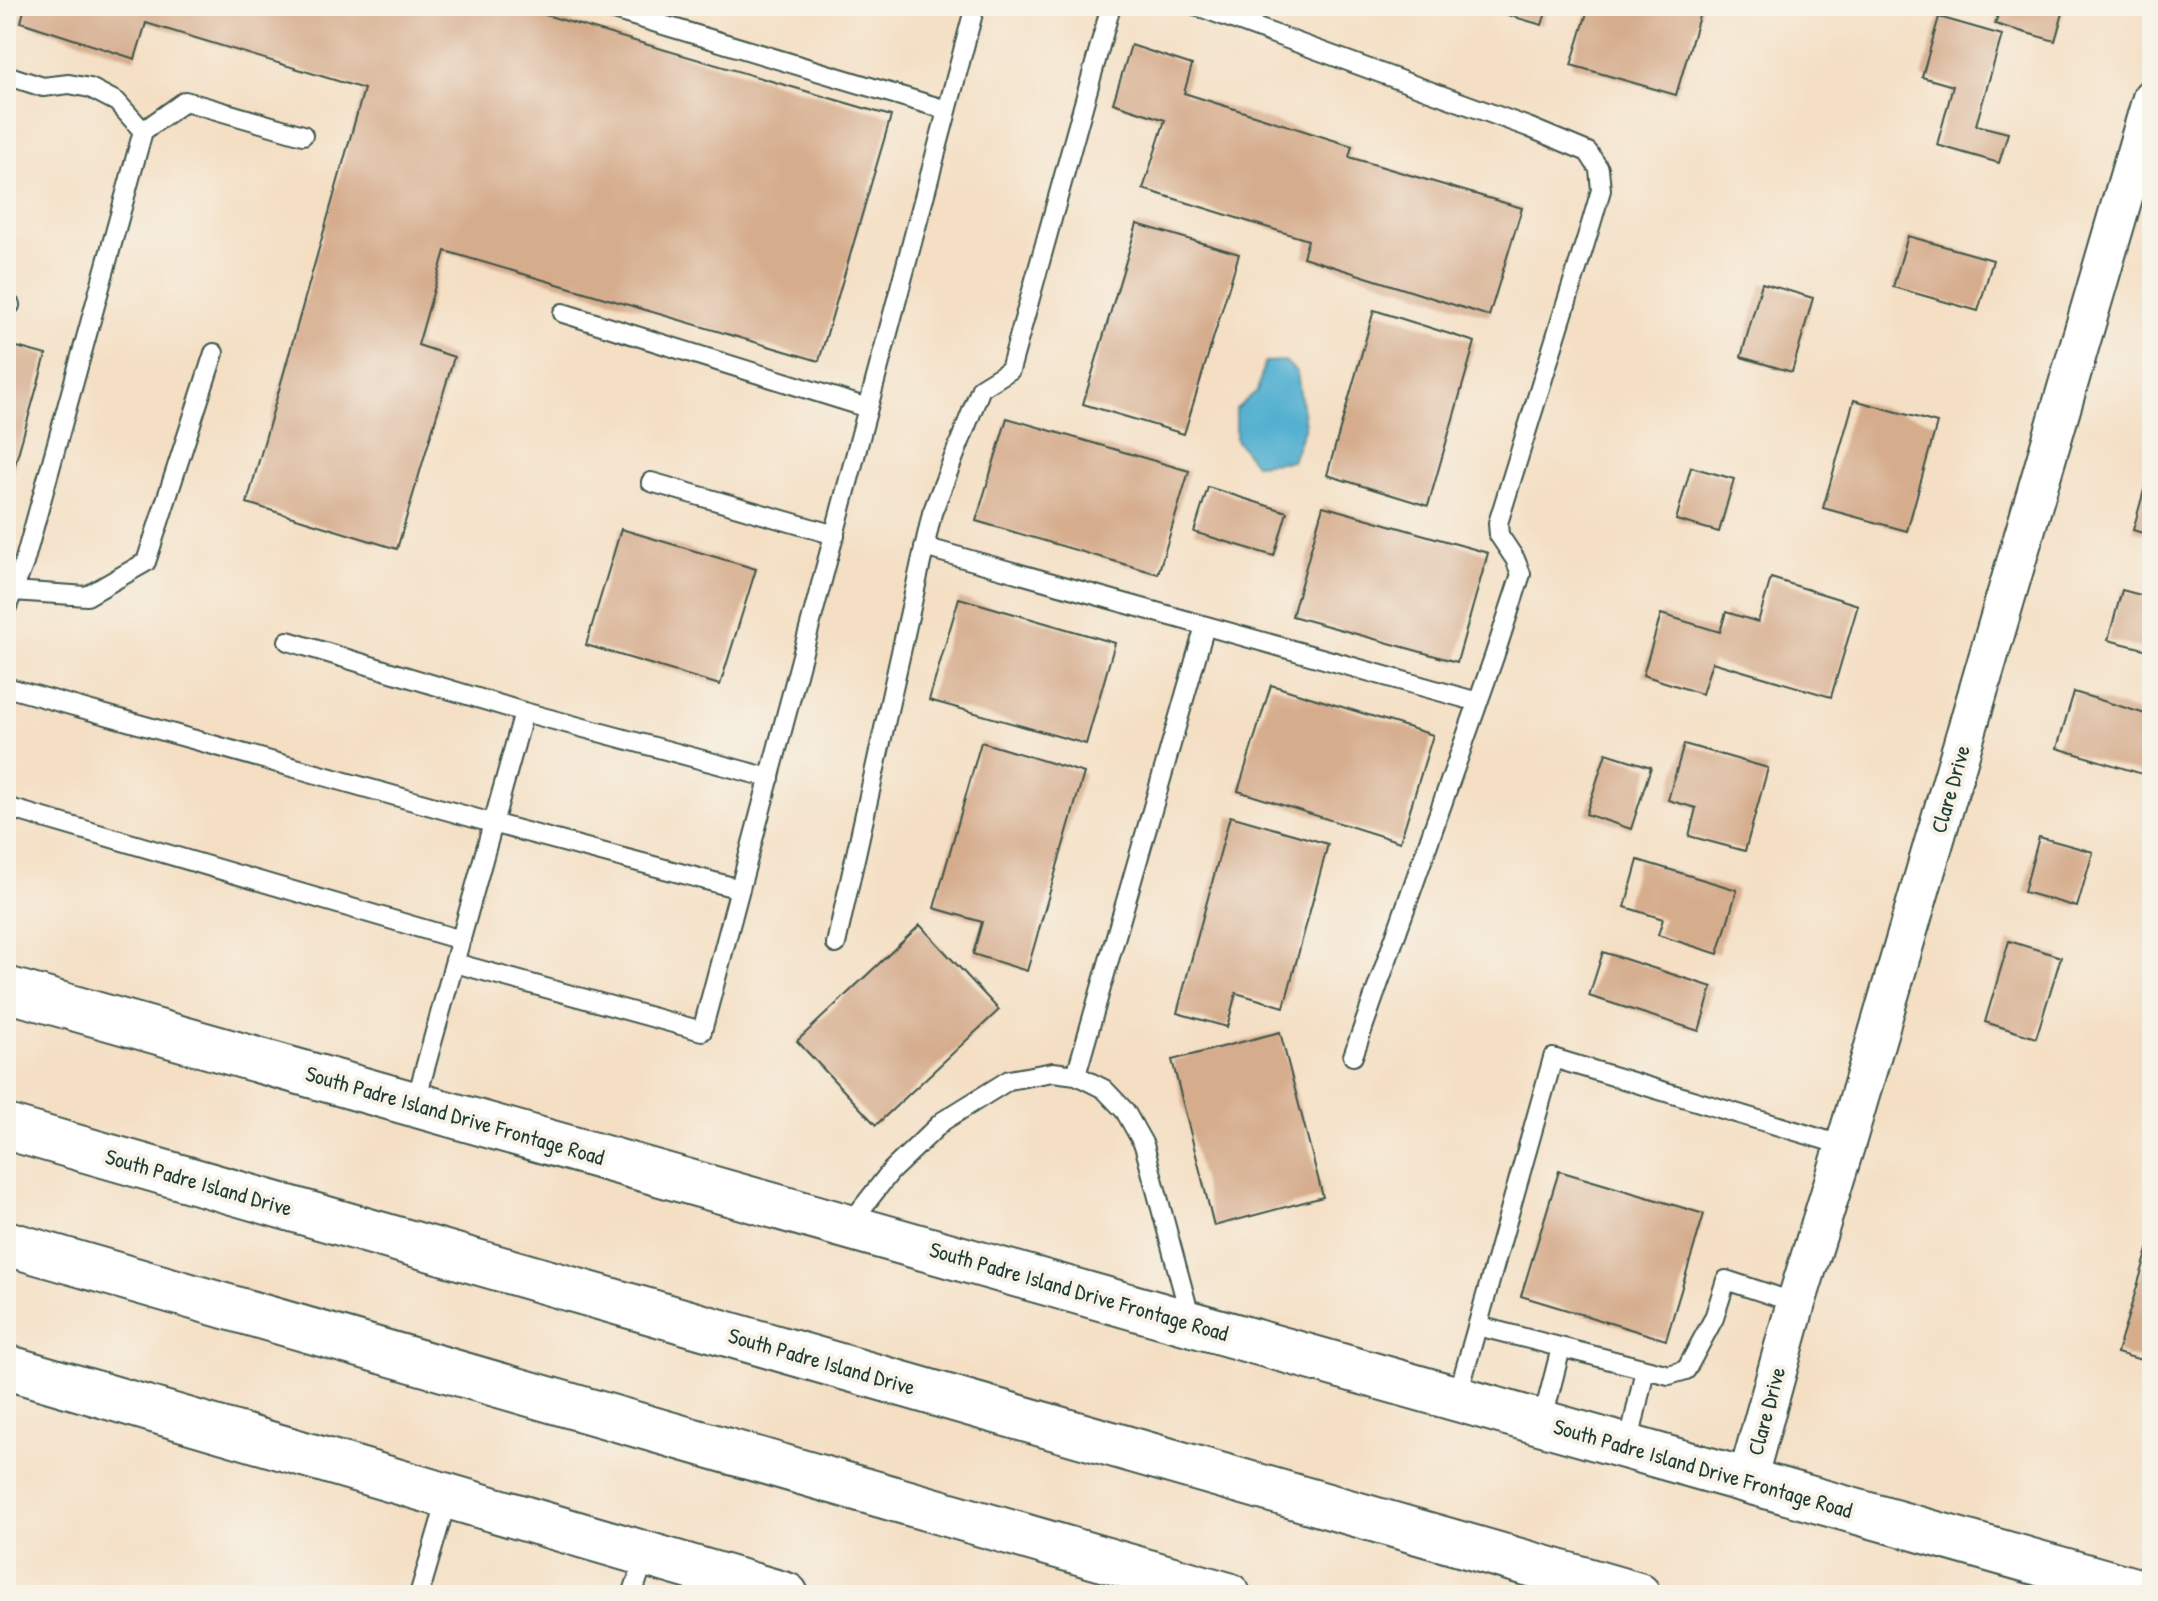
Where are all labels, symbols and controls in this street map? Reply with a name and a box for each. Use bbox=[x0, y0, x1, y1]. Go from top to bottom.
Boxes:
street label: Clare Drive bbox=[1923, 741, 1977, 837]
street label: South Padre Island Drive Frontage Road bbox=[302, 1058, 608, 1172]
street label: South Padre Island Drive bbox=[102, 1141, 296, 1223]
street label: South Padre Island Drive Frontage Road bbox=[926, 1234, 1232, 1348]
street label: South Padre Island Drive bbox=[725, 1320, 919, 1402]
street label: Clare Drive bbox=[1740, 1363, 1792, 1458]
street label: South Padre Island Drive Frontage Road bbox=[1550, 1411, 1856, 1525]

